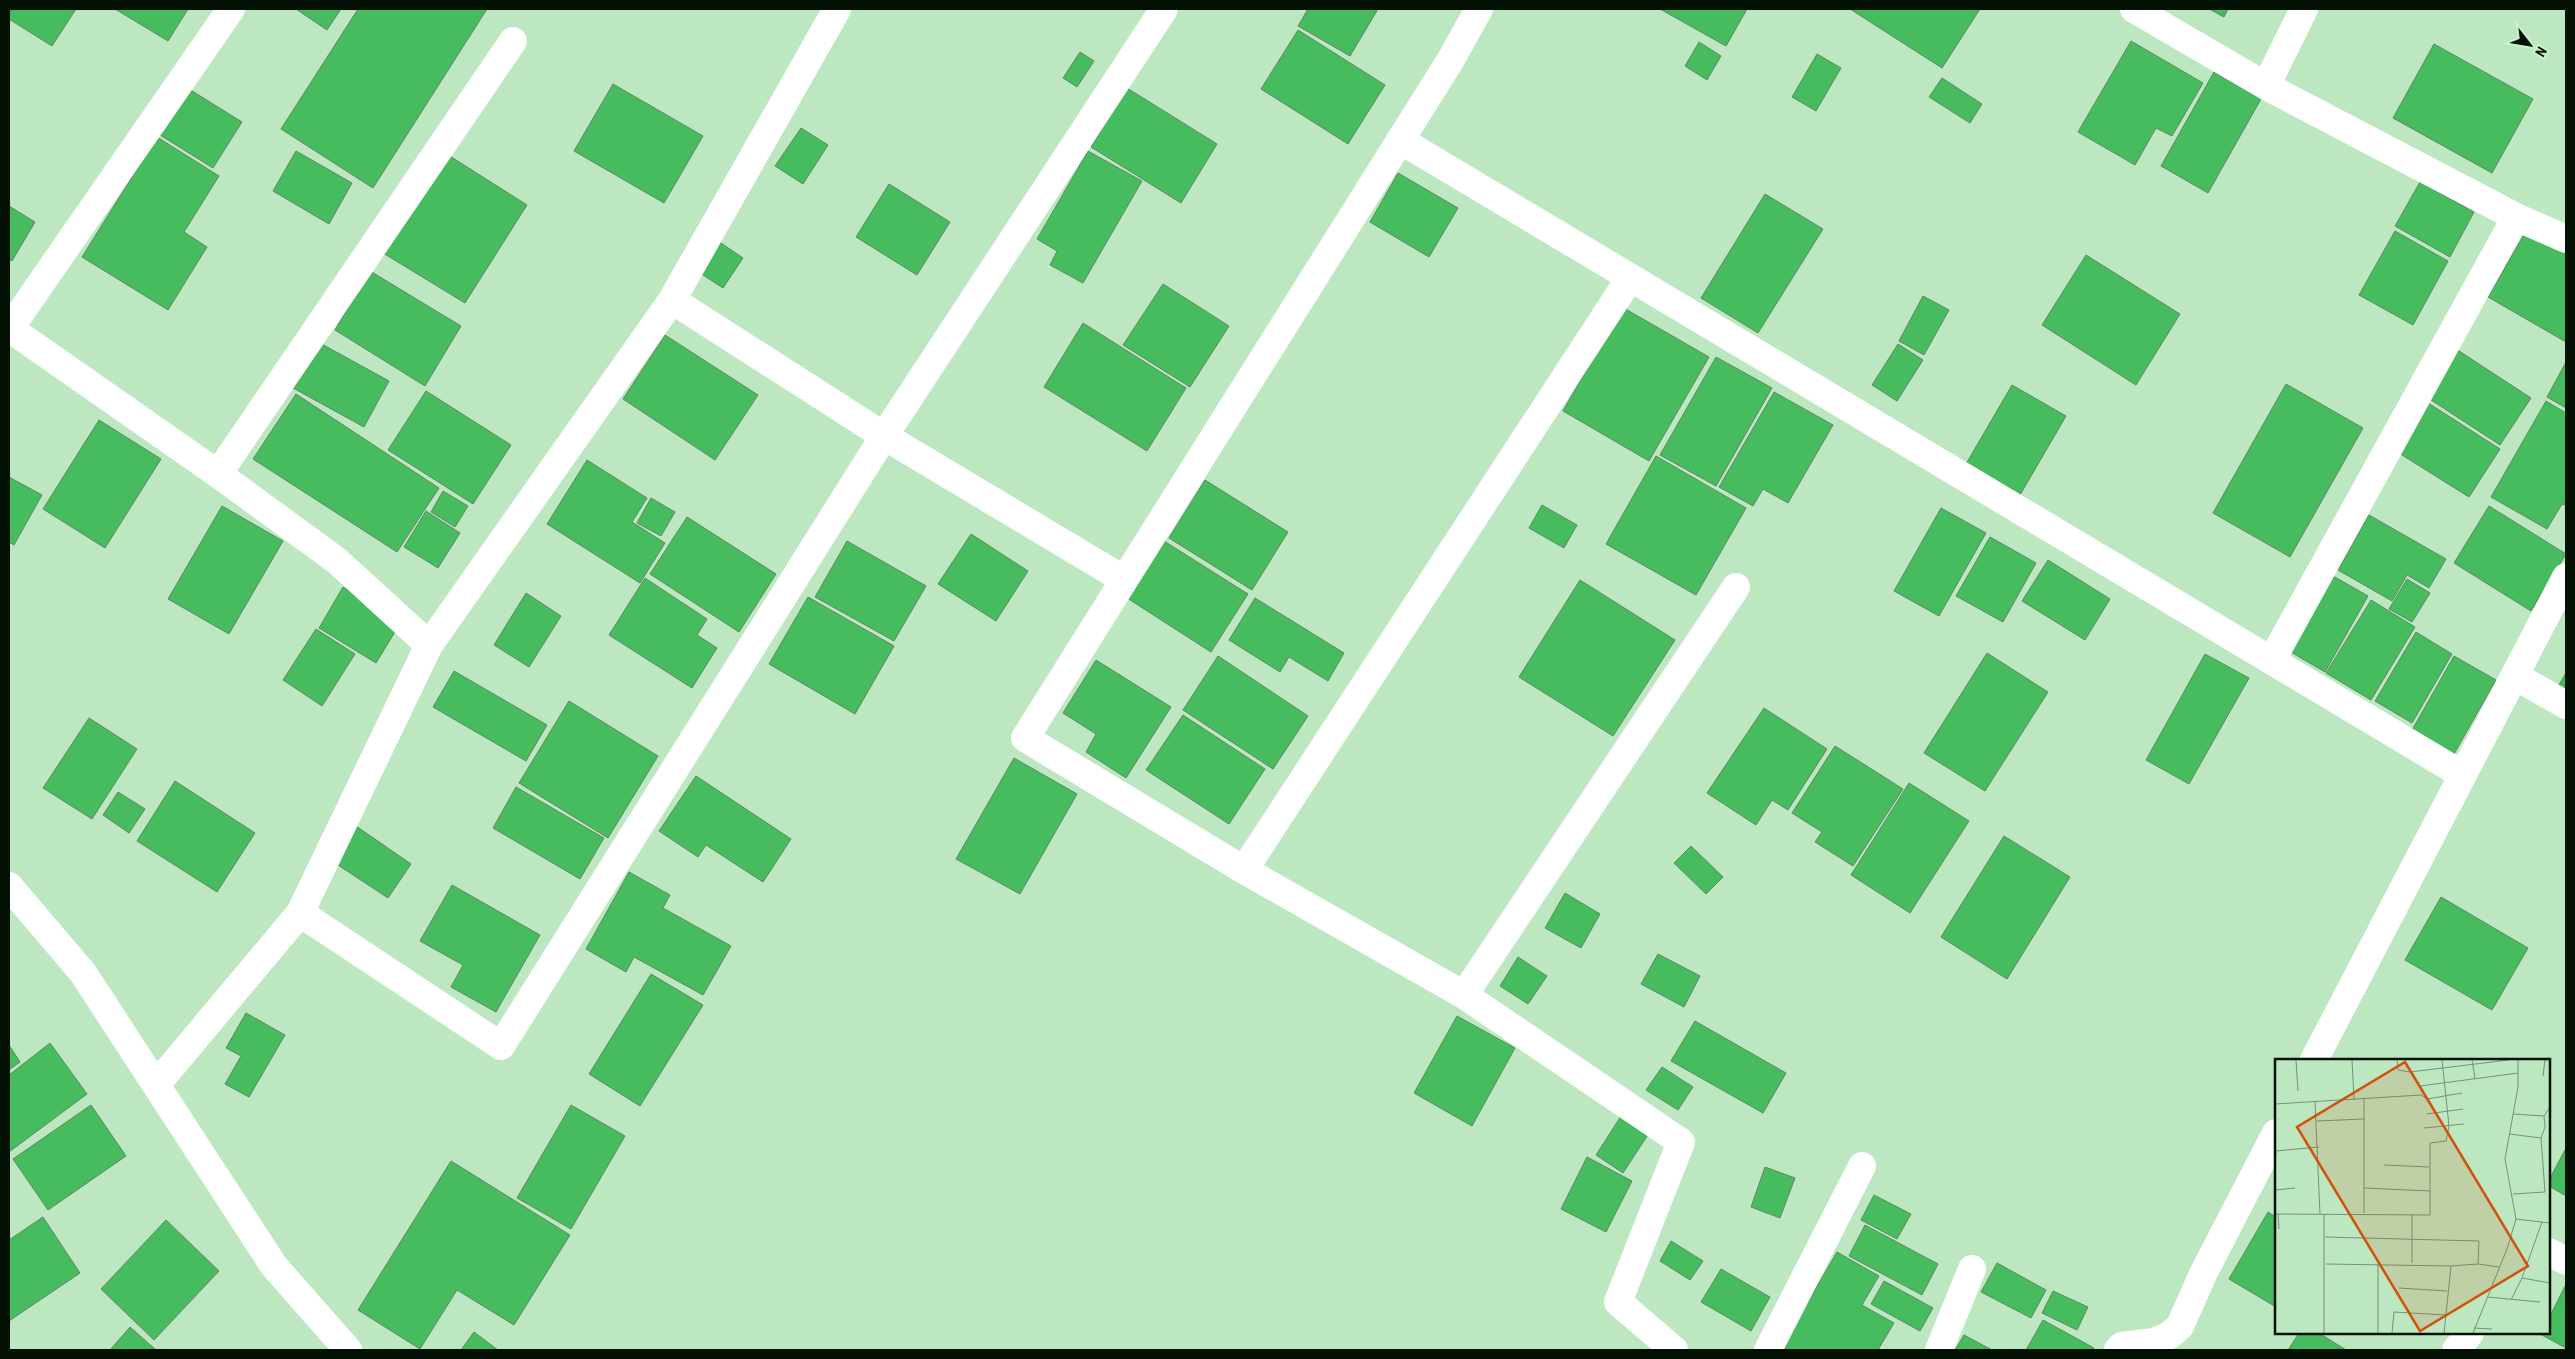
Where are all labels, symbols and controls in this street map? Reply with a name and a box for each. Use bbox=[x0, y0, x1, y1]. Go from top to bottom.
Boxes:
north arrow bbox=[2505, 20, 2555, 70]
text: N bbox=[2532, 44, 2550, 59]
inset map bbox=[2275, 1059, 2550, 1334]

